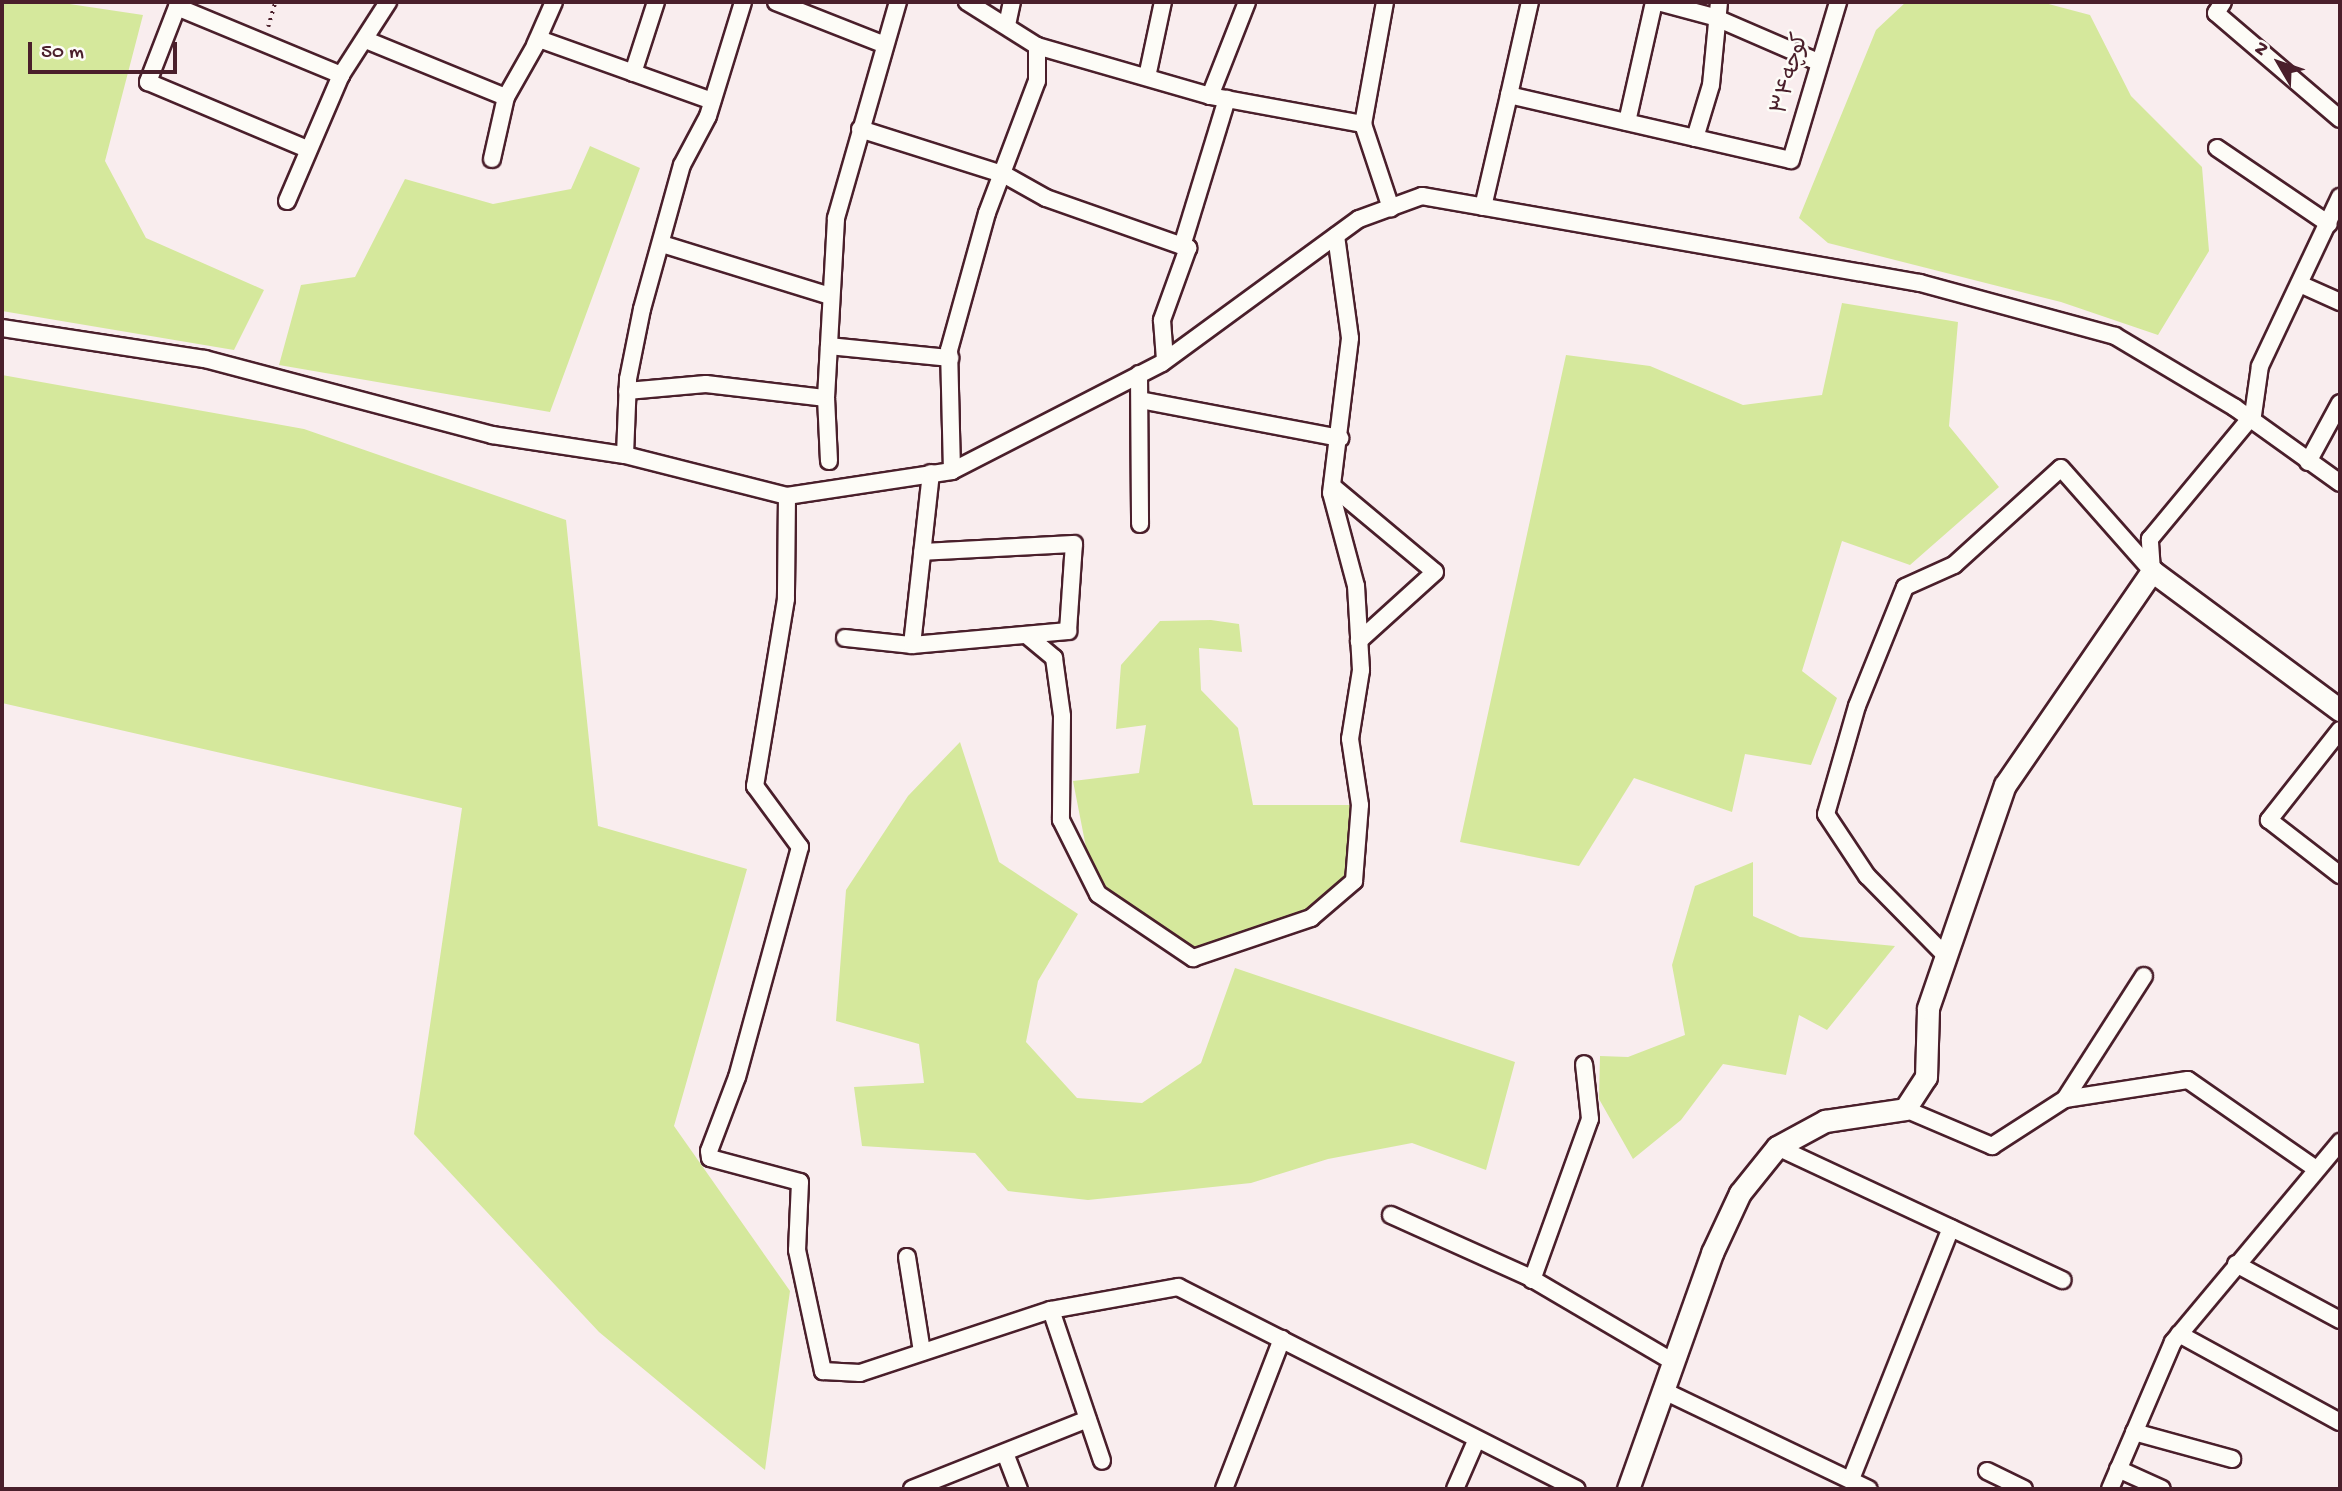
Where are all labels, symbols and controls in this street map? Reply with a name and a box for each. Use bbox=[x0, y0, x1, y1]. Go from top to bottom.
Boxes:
scale bar bbox=[32, 28, 180, 72]
north arrow bbox=[2244, 28, 2314, 98]
street label: کوچه۳۴ bbox=[1767, 30, 1817, 118]
text: N bbox=[2249, 37, 2275, 62]
text: 50 m bbox=[41, 41, 84, 66]

